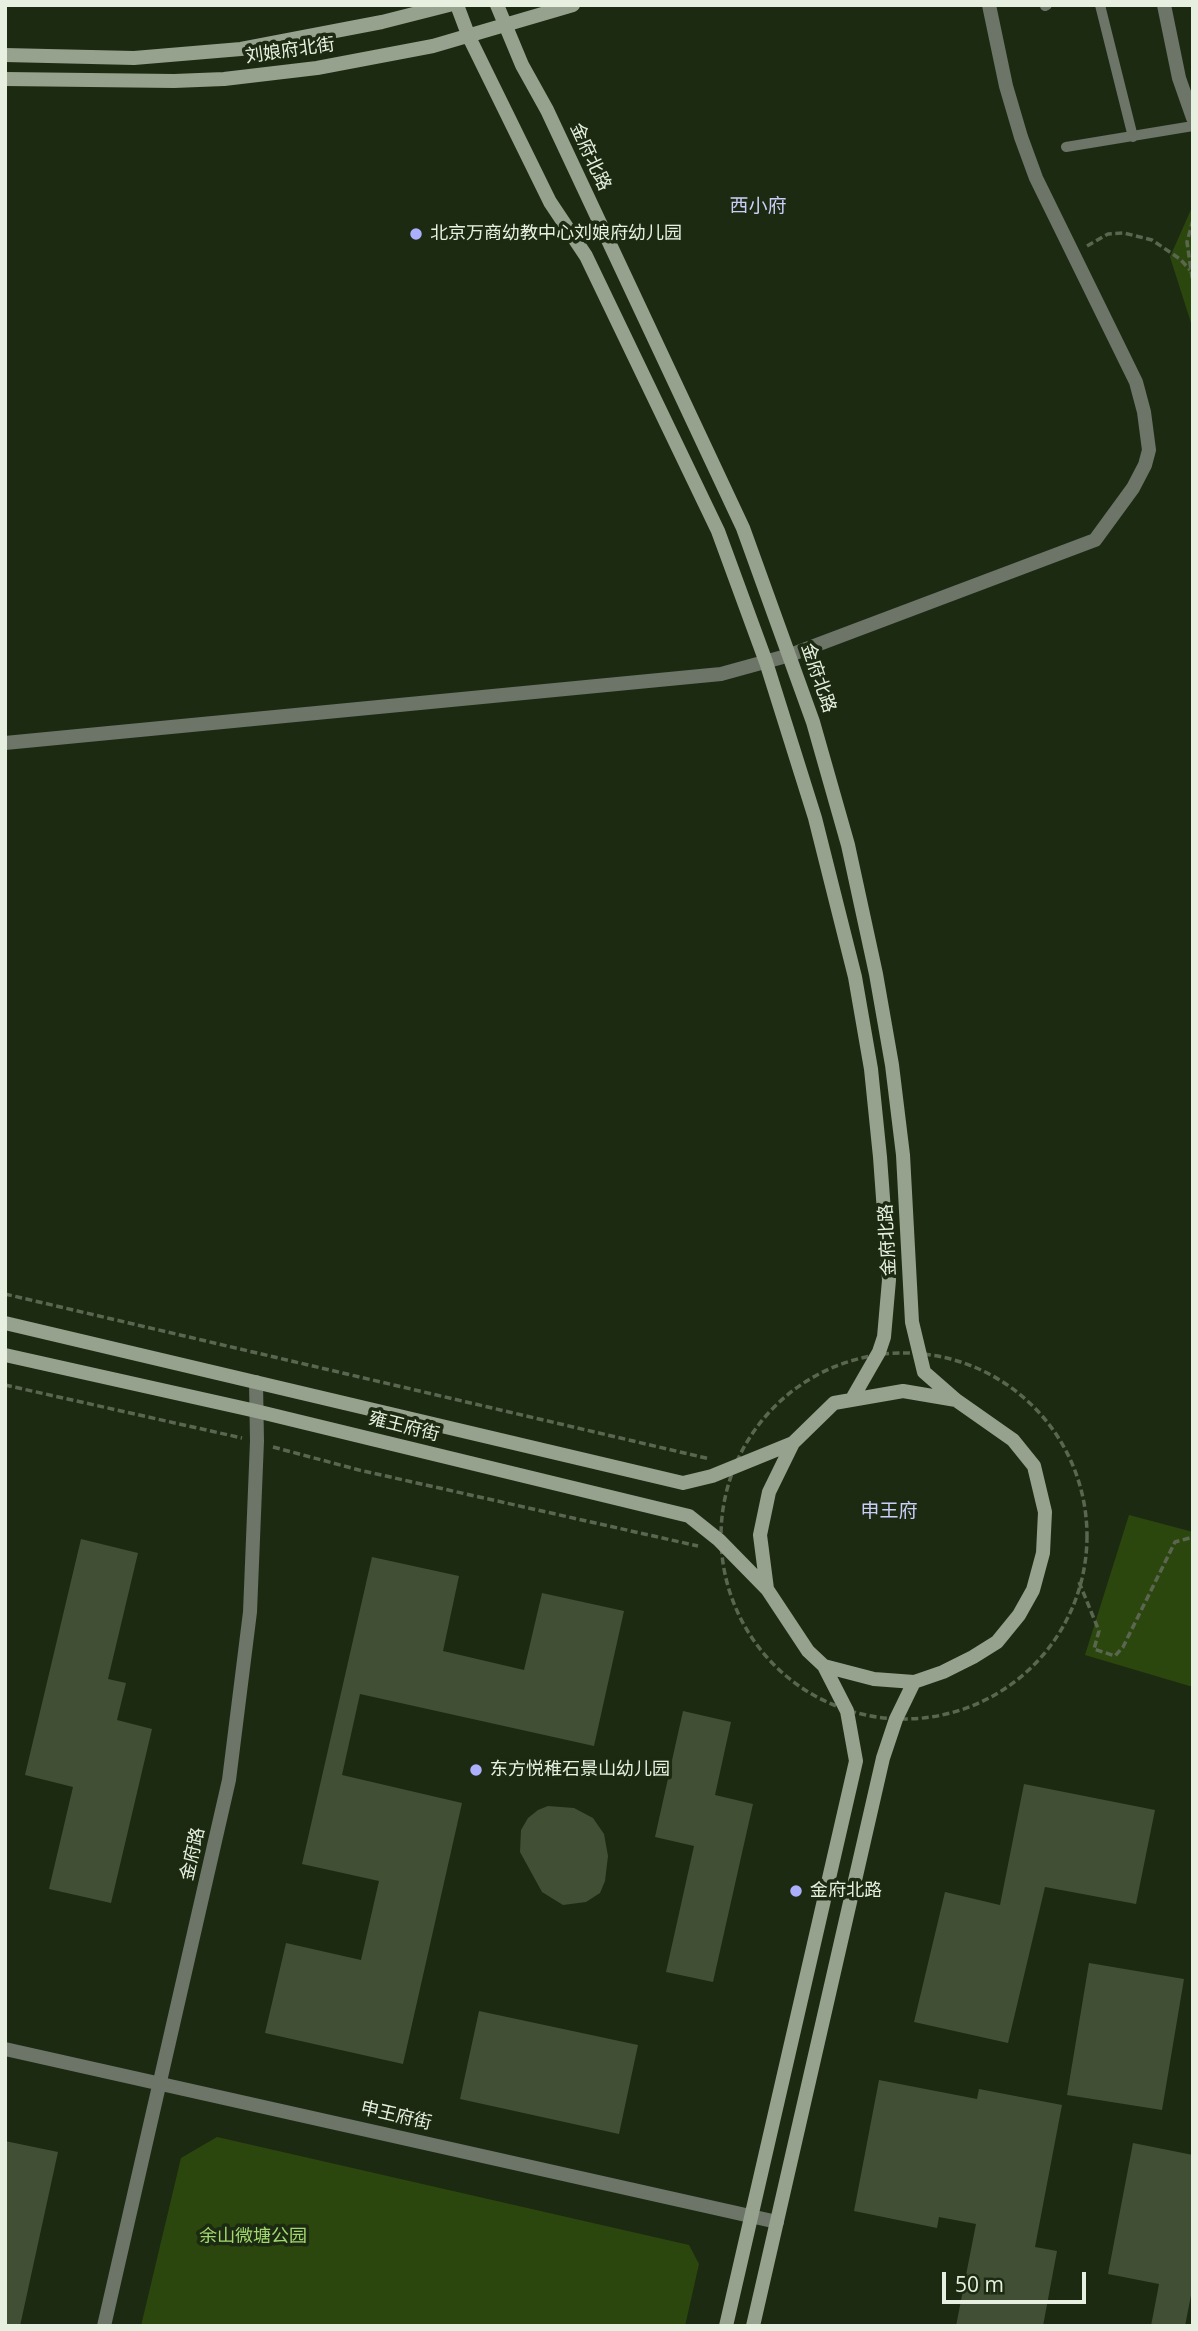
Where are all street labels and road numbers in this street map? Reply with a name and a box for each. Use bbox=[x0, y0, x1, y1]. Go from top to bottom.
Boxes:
street label: 刘娘府北街 bbox=[244, 34, 336, 68]
street label: 金府北路 bbox=[565, 120, 615, 194]
street label: 金府北路 bbox=[796, 640, 840, 716]
street label: 金府北路 bbox=[875, 1203, 901, 1277]
street label: 雍王府街 bbox=[366, 1408, 442, 1446]
street label: 金府路 bbox=[176, 1825, 210, 1883]
street label: 申王府街 bbox=[358, 2097, 434, 2135]

